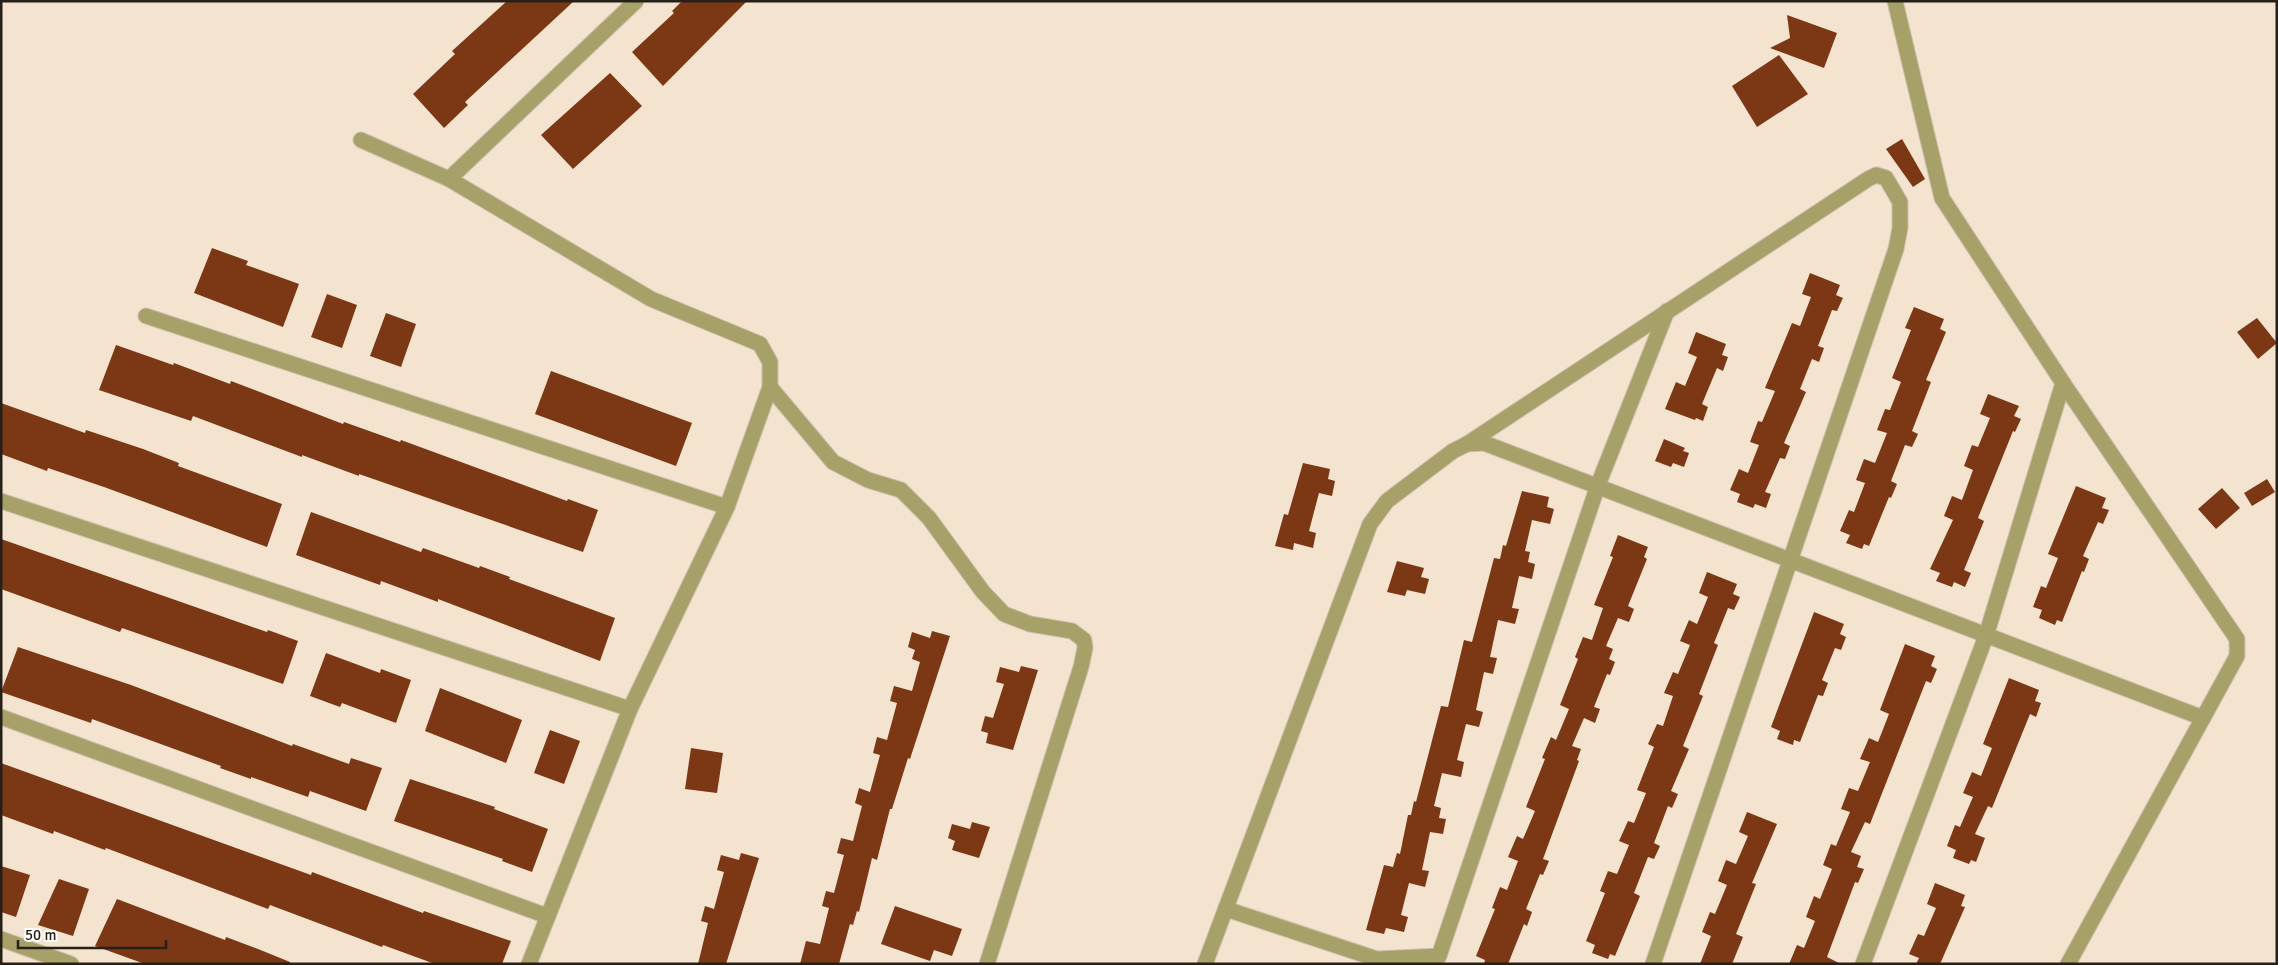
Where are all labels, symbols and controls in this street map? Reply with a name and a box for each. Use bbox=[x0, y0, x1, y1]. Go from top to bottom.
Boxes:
scale bar bbox=[18, 918, 165, 950]
text: 50 m bbox=[25, 926, 56, 944]

